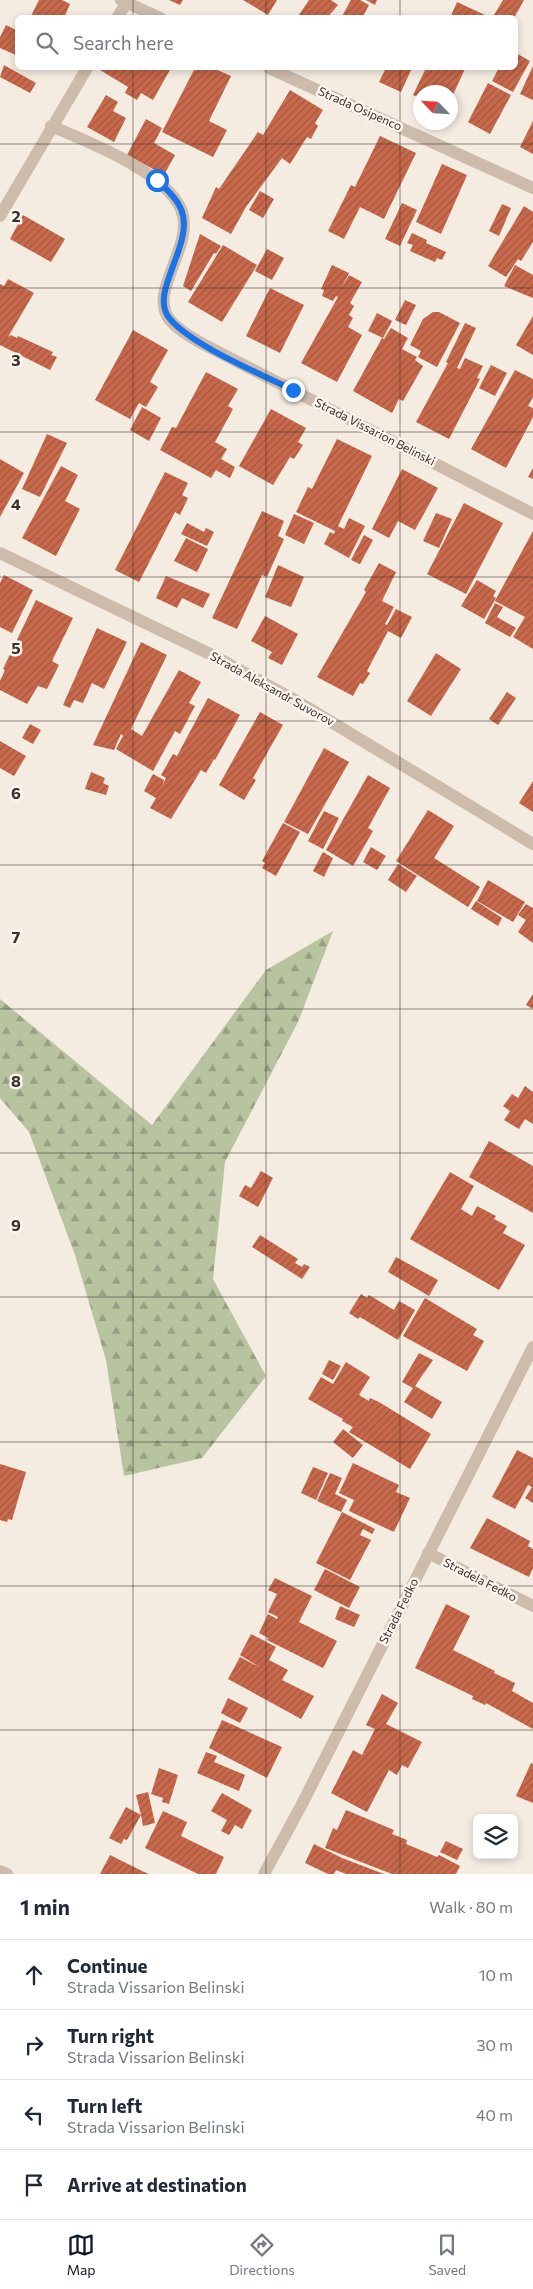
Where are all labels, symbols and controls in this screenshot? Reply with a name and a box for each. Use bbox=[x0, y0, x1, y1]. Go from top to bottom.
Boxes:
search box bbox=[15, 15, 518, 70]
icon: search bbox=[33, 29, 61, 57]
text: Search here bbox=[73, 31, 173, 54]
street label: Strada Osipenco bbox=[316, 83, 404, 133]
north arrow bbox=[413, 85, 458, 130]
route start bbox=[146, 169, 169, 192]
text: 2 bbox=[11, 206, 21, 225]
text: 3 bbox=[11, 350, 21, 369]
route end bbox=[282, 379, 305, 402]
street label: Strada Vissarion Belinski bbox=[313, 395, 438, 468]
text: 4 bbox=[11, 494, 21, 513]
text: 5 bbox=[11, 638, 21, 657]
street label: Strada Aleksandr Suvorov bbox=[208, 648, 337, 728]
text: 6 bbox=[11, 783, 21, 802]
text: 7 bbox=[12, 927, 21, 946]
text: 8 bbox=[11, 1071, 21, 1090]
text: 9 bbox=[11, 1215, 21, 1234]
street label: Stradela Fedko bbox=[441, 1554, 520, 1604]
street label: Strada Fedko bbox=[376, 1575, 421, 1646]
map controls bbox=[473, 1814, 518, 1859]
button: layers bbox=[473, 1814, 518, 1859]
text: 1 min bbox=[20, 1894, 70, 1919]
text: Walk · 80 m bbox=[429, 1897, 513, 1916]
text: Continue bbox=[67, 1954, 147, 1977]
icon: ahead bbox=[20, 1961, 48, 1989]
text: 10 m bbox=[479, 1965, 513, 1984]
text: Strada Vissarion Belinski bbox=[67, 1977, 245, 1996]
text: Turn right bbox=[67, 2024, 154, 2047]
icon: right bbox=[20, 2031, 48, 2059]
text: 30 m bbox=[476, 2035, 513, 2054]
text: Strada Vissarion Belinski bbox=[67, 2047, 245, 2066]
text: Turn left bbox=[67, 2094, 142, 2117]
icon: left bbox=[20, 2101, 48, 2129]
text: 40 m bbox=[476, 2105, 513, 2124]
text: Strada Vissarion Belinski bbox=[67, 2117, 245, 2136]
icon: arrive bbox=[20, 2171, 48, 2199]
text: Arrive at destination bbox=[67, 2173, 247, 2196]
tab: Map bbox=[67, 2231, 96, 2278]
tab: Directions bbox=[229, 2231, 295, 2278]
tab: Saved bbox=[428, 2231, 466, 2278]

